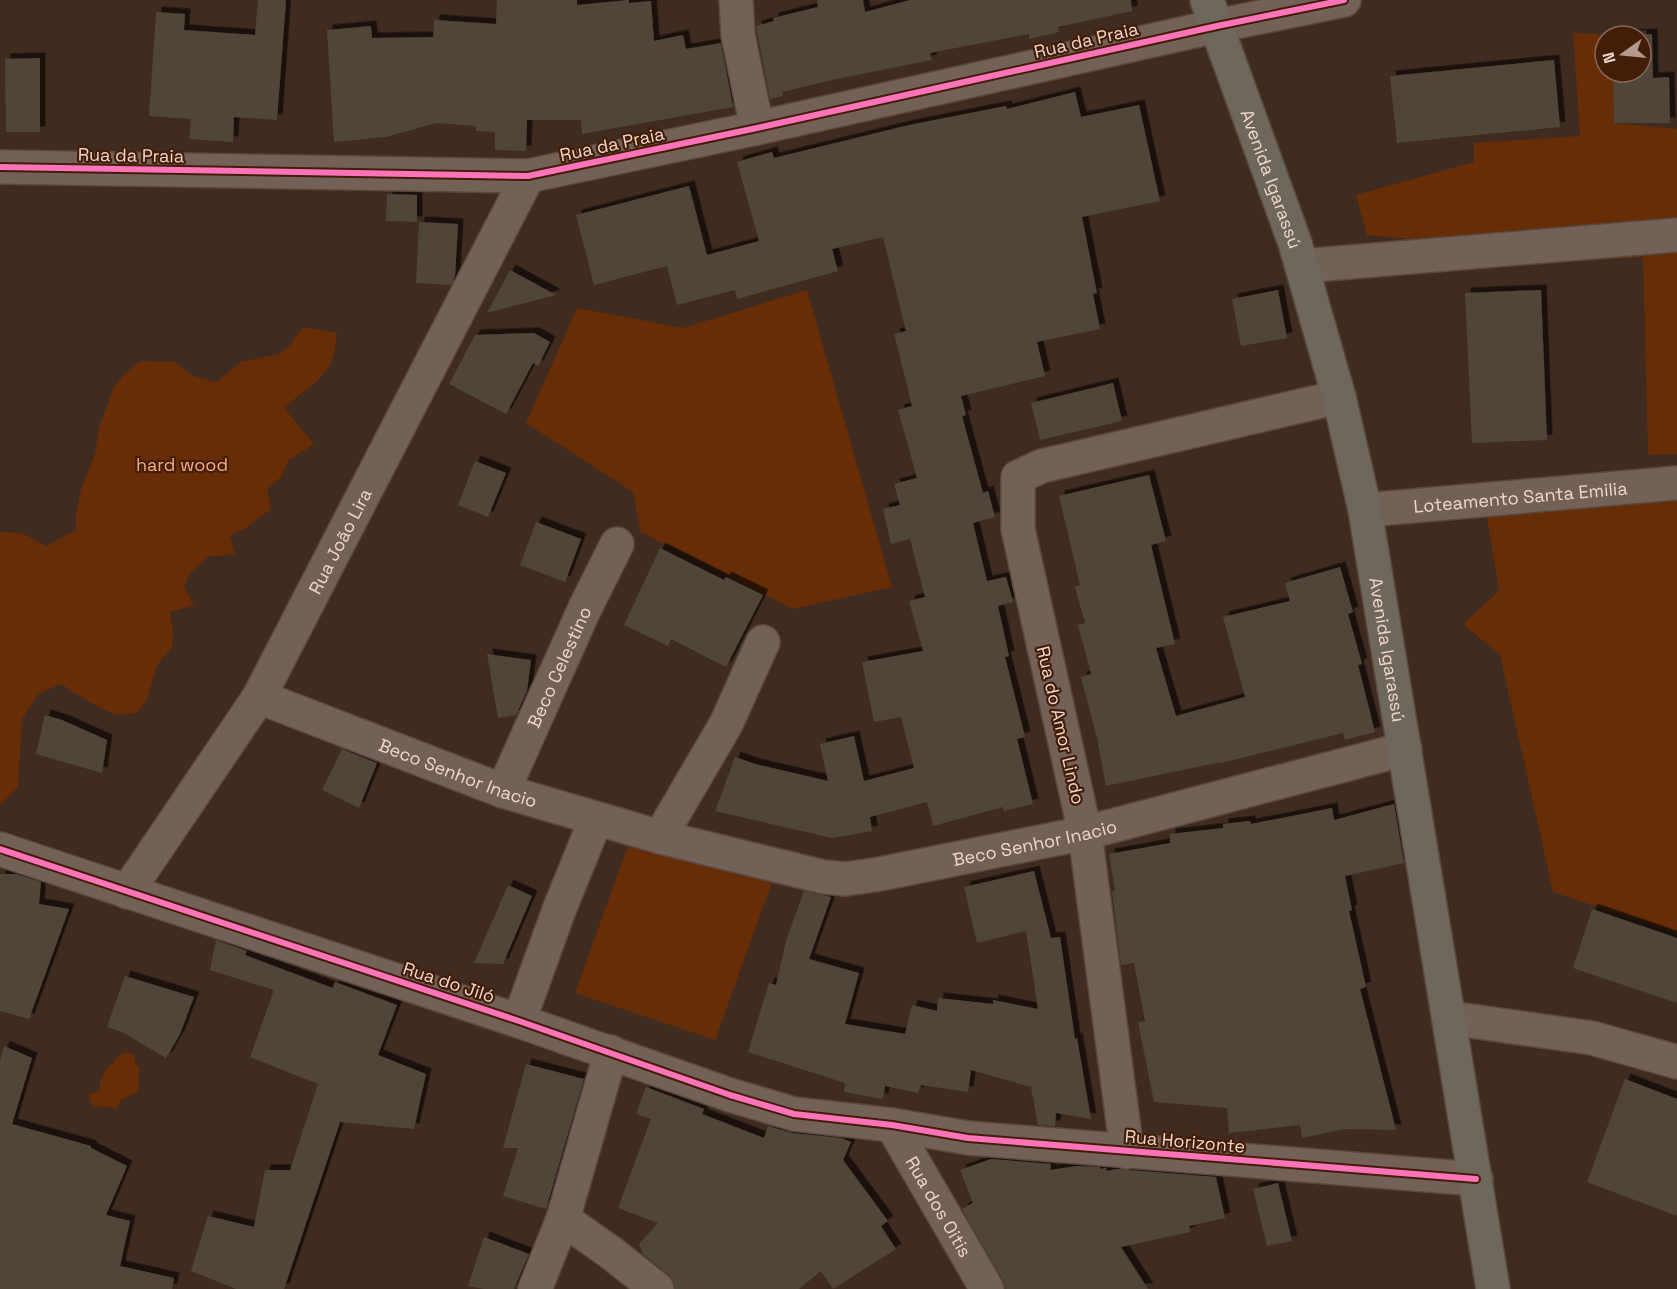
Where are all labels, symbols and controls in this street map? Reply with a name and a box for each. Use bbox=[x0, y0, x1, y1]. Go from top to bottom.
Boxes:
street label: Rua da Praia bbox=[1032, 17, 1140, 63]
north arrow bbox=[1593, 24, 1653, 84]
text: N bbox=[1597, 50, 1621, 66]
street label: Avenida Igarassú bbox=[1236, 106, 1307, 251]
street label: Rua da Praia bbox=[558, 122, 666, 166]
street label: Rua da Praia bbox=[78, 143, 184, 167]
park label: hard wood bbox=[136, 453, 228, 476]
street label: Loteamento Santa Emilia bbox=[1412, 476, 1628, 517]
street label: Rua João Lira bbox=[303, 484, 376, 598]
street label: Avenida Igarassú bbox=[1365, 576, 1411, 724]
street label: Beco Celestino bbox=[521, 603, 596, 731]
street label: Rua do Amor Lindo bbox=[1032, 644, 1090, 806]
street label: Beco Senhor Inacio bbox=[376, 733, 540, 812]
street label: Beco Senhor Inacio bbox=[950, 814, 1119, 871]
street label: Rua do Jiló bbox=[400, 956, 498, 1008]
street label: Rua Horizonte bbox=[1124, 1124, 1246, 1158]
street label: Rua dos Oitis bbox=[901, 1152, 977, 1261]

